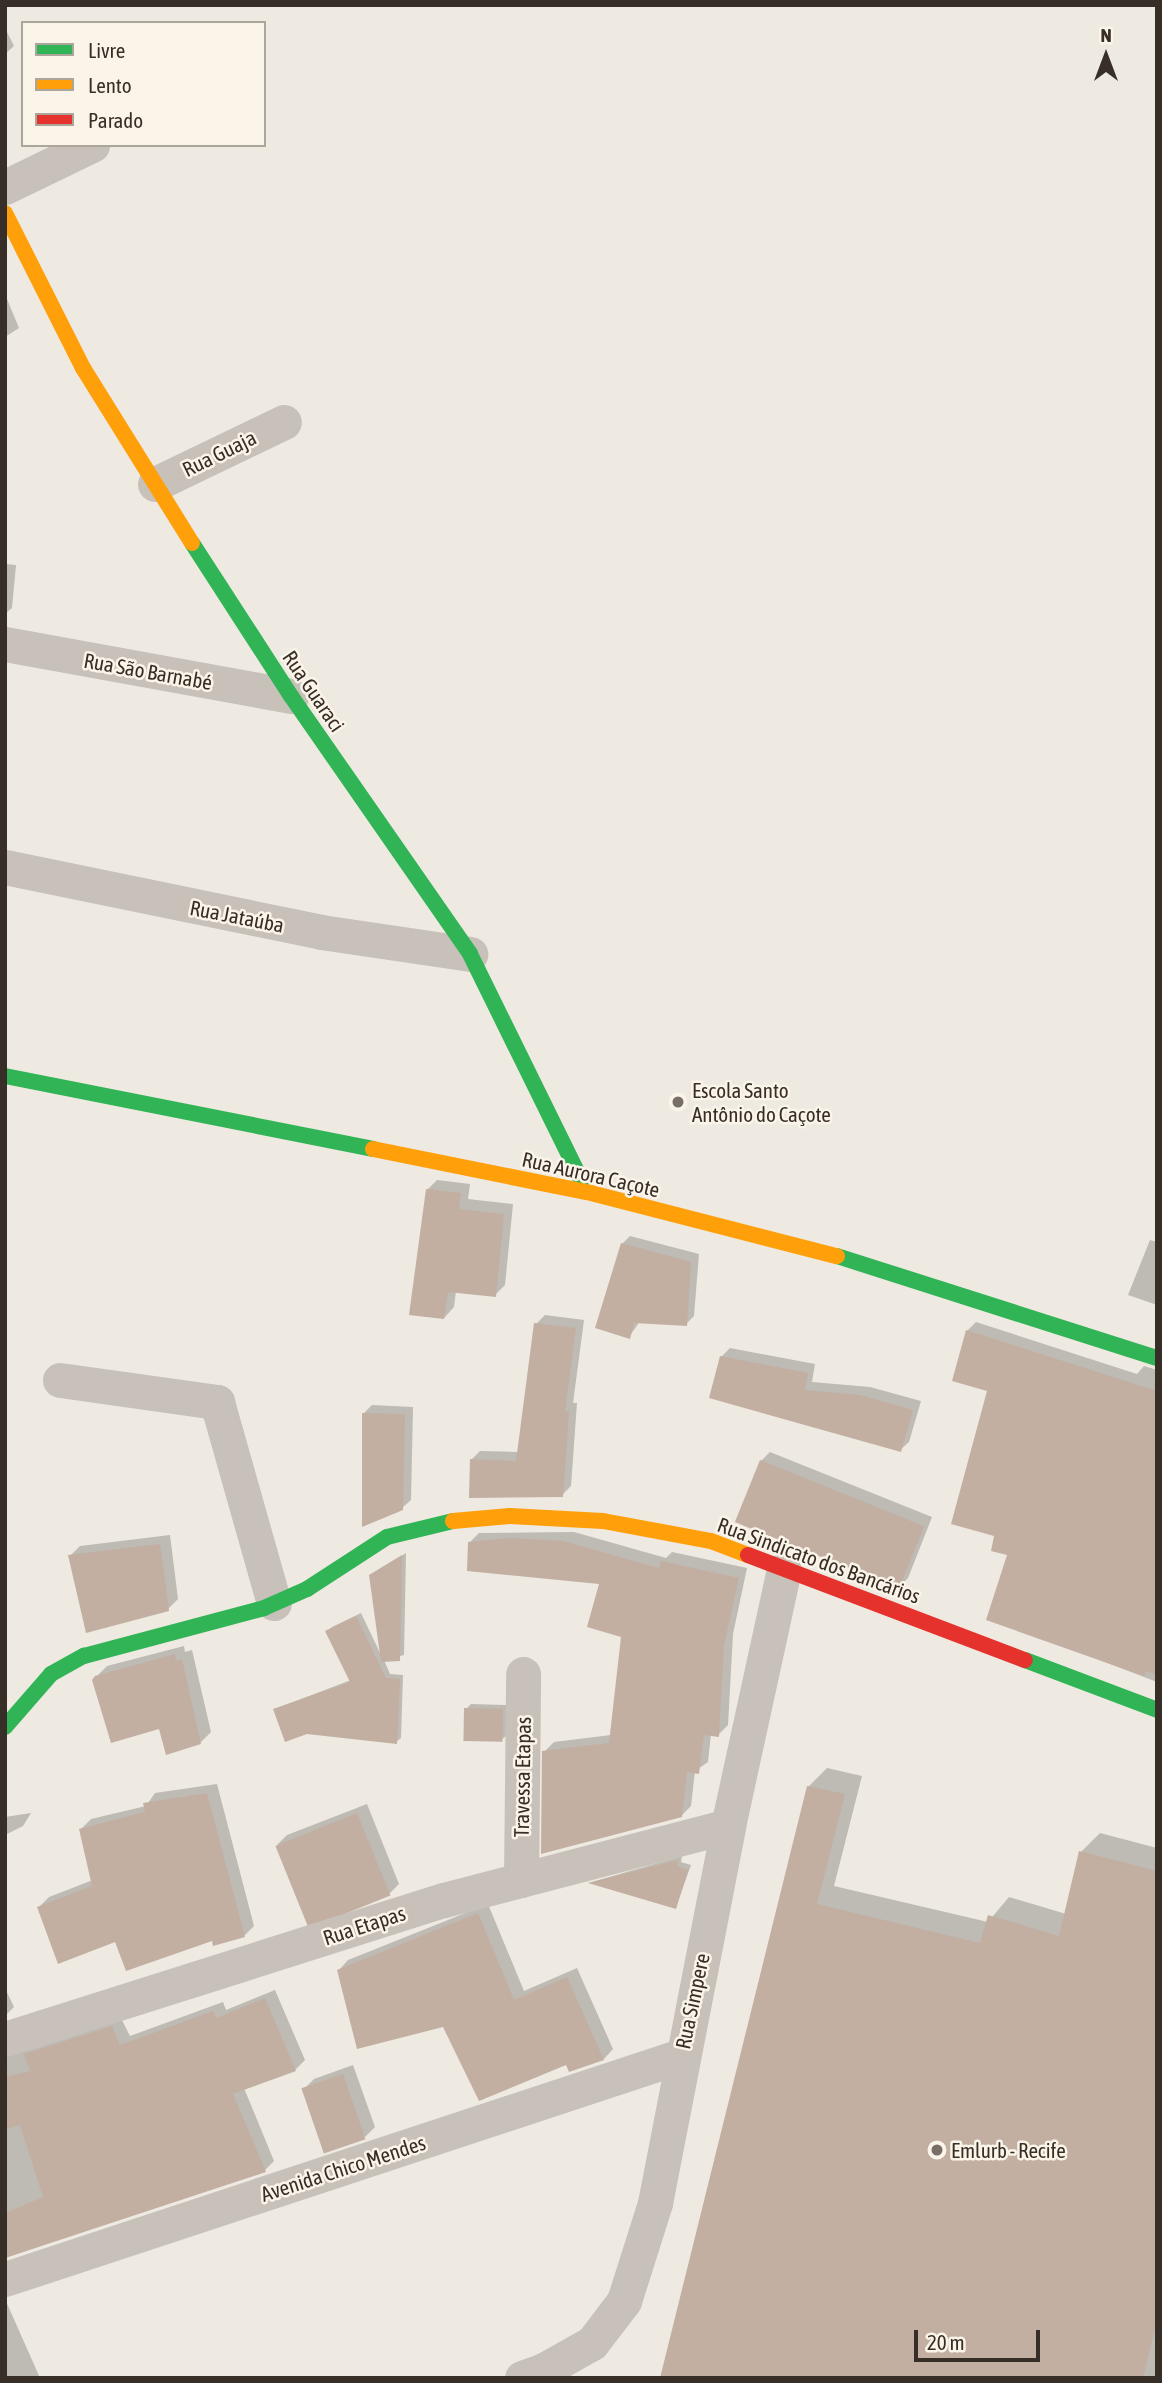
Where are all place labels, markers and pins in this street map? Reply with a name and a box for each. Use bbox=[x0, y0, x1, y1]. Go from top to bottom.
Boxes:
place label: Escola Santo Antônio do Caçote bbox=[692, 1077, 831, 1127]
marker: Escola Santo Antônio do Caçote bbox=[670, 1094, 686, 1110]
place label: Emlurb - Recife bbox=[951, 2137, 1066, 2163]
marker: Emlurb - Recife bbox=[929, 2142, 945, 2158]

